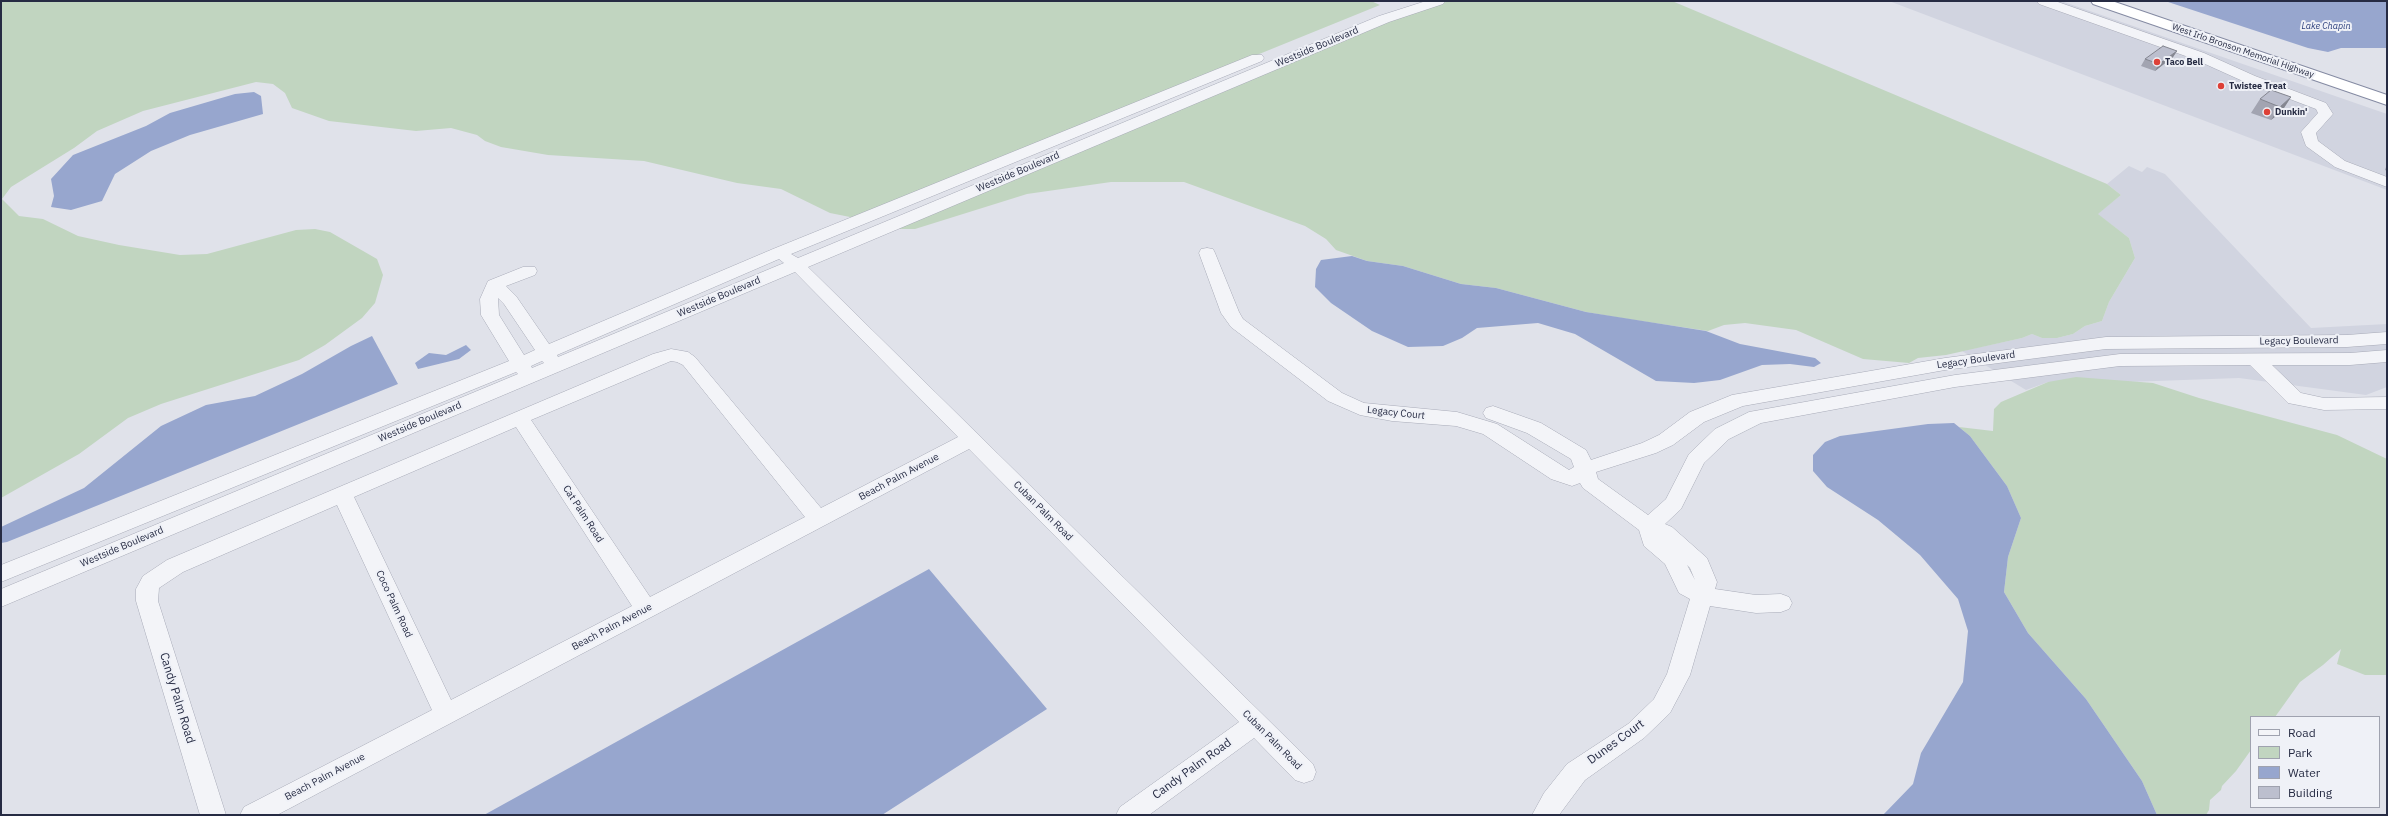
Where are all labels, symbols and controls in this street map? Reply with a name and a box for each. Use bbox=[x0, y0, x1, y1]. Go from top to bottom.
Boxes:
water label: Lake Chapin bbox=[2301, 21, 2351, 31]
street label: West Irlo Bronson Memorial Highway bbox=[2171, 22, 2315, 80]
street label: Westside Boulevard bbox=[1274, 24, 1360, 70]
marker: Taco Bell bbox=[2152, 57, 2162, 67]
place label: Taco Bell bbox=[2165, 57, 2203, 67]
marker: Twistee Treat bbox=[2216, 81, 2226, 91]
place label: Twistee Treat bbox=[2229, 81, 2286, 91]
marker: Dunkin' bbox=[2262, 107, 2272, 117]
place label: Dunkin' bbox=[2275, 107, 2307, 117]
street label: Westside Boulevard bbox=[975, 149, 1061, 195]
street label: Westside Boulevard bbox=[676, 274, 762, 320]
street label: Legacy Boulevard bbox=[2259, 334, 2339, 348]
street label: Legacy Boulevard bbox=[1936, 349, 2016, 371]
street label: Westside Boulevard bbox=[377, 399, 463, 445]
street label: Legacy Court bbox=[1366, 404, 1426, 422]
street label: Beach Palm Avenue bbox=[857, 451, 941, 503]
street label: Cuban Palm Road bbox=[1011, 479, 1075, 543]
street label: Cat Palm Road bbox=[560, 483, 606, 545]
street label: Westside Boulevard bbox=[79, 524, 165, 570]
street label: Coco Palm Road bbox=[373, 568, 415, 640]
street label: Beach Palm Avenue bbox=[570, 601, 654, 653]
street label: Candy Palm Road bbox=[156, 651, 198, 745]
street label: Cuban Palm Road bbox=[1240, 708, 1304, 772]
legend bbox=[2250, 716, 2380, 808]
street label: Dunes Court bbox=[1585, 717, 1647, 767]
text: Road bbox=[2288, 725, 2316, 740]
street label: Candy Palm Road bbox=[1150, 735, 1234, 803]
text: Park bbox=[2288, 745, 2312, 760]
street label: Beach Palm Avenue bbox=[283, 751, 367, 803]
text: Water bbox=[2288, 765, 2320, 780]
text: Building bbox=[2288, 785, 2332, 800]

